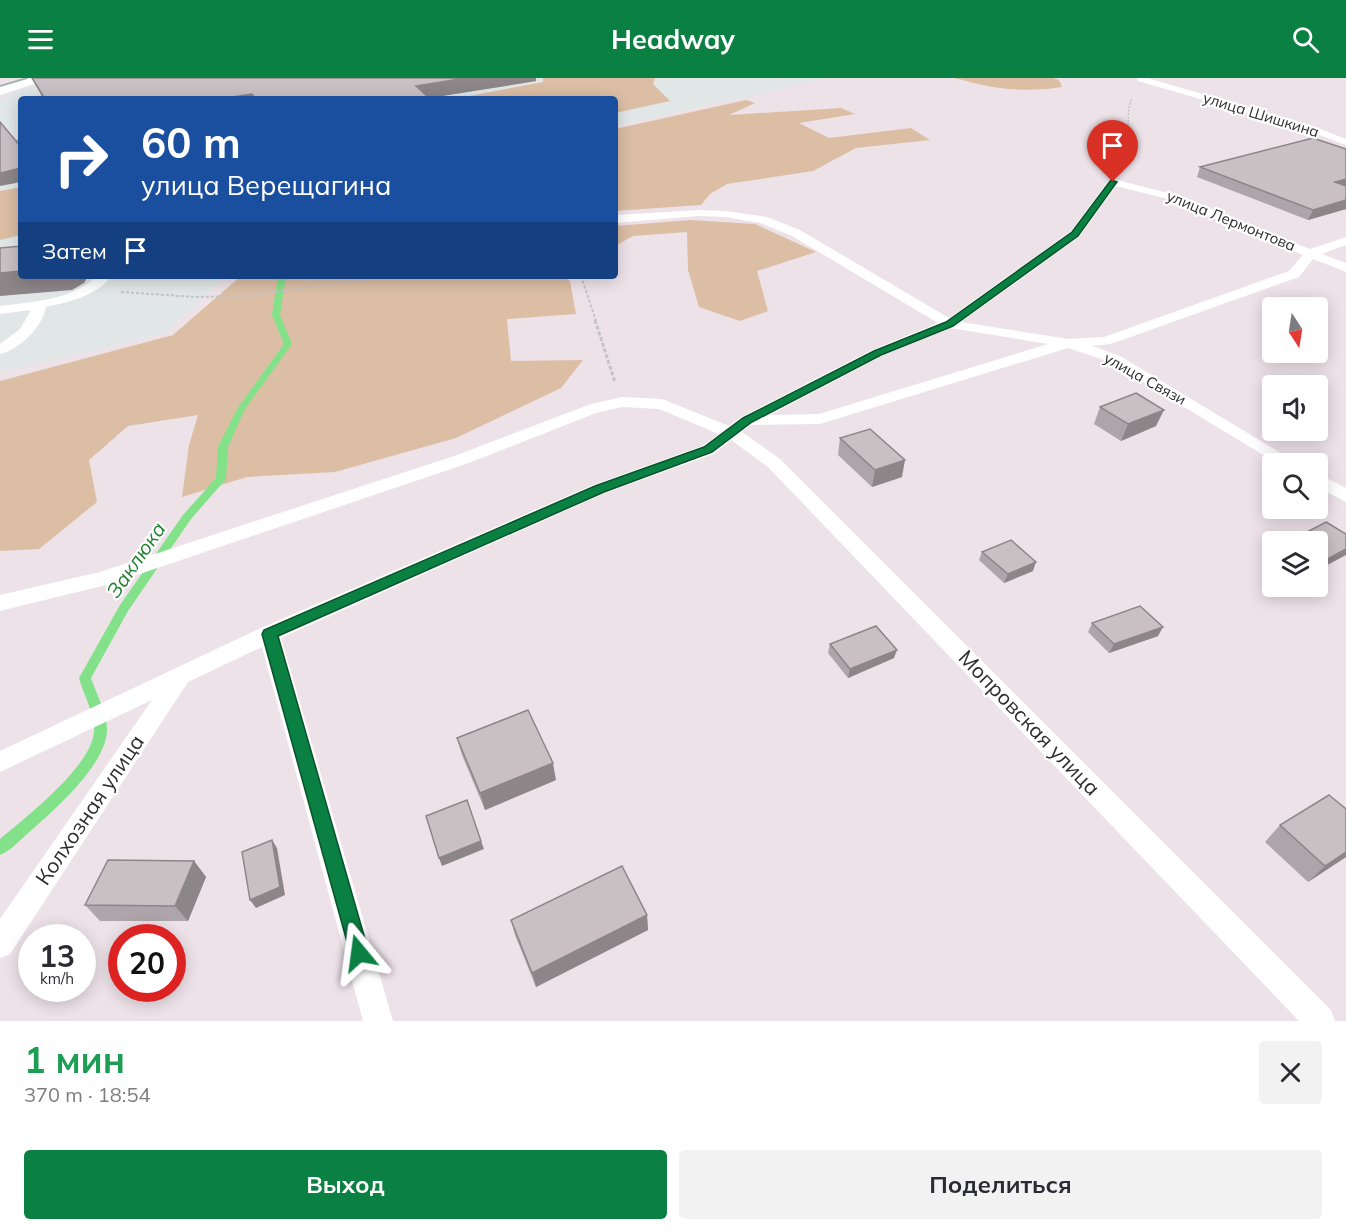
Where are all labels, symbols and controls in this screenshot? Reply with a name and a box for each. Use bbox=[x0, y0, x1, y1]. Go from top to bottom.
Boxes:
text: Headway bbox=[611, 22, 735, 56]
icon: menu bbox=[24, 23, 57, 56]
icon: search bbox=[1289, 23, 1322, 56]
street label: улица Шишкина bbox=[1201, 88, 1321, 141]
text: 60 m bbox=[141, 116, 241, 169]
icon: right bbox=[42, 120, 120, 198]
pin bbox=[1087, 120, 1138, 182]
icon: arrive bbox=[1096, 129, 1129, 162]
text: улица Верещагина bbox=[141, 168, 391, 202]
street label: улица Лермонтова bbox=[1164, 186, 1298, 255]
icon: arrive bbox=[119, 234, 152, 267]
text: Затем bbox=[42, 237, 107, 265]
north arrow bbox=[1262, 297, 1328, 363]
map controls bbox=[1262, 297, 1328, 597]
street label: улица Связи bbox=[1101, 348, 1190, 409]
button: sound bbox=[1262, 375, 1328, 441]
button: search bbox=[1262, 453, 1328, 519]
water label: Заклюка bbox=[101, 517, 171, 602]
button: layers bbox=[1262, 531, 1328, 597]
street label: Мопровская улица bbox=[954, 644, 1106, 801]
street label: Колхозная улица bbox=[29, 729, 149, 890]
position arrow bbox=[327, 921, 391, 985]
speed limit sign: 20 bbox=[108, 924, 186, 1002]
text: 13 bbox=[39, 937, 75, 975]
text: km/h bbox=[40, 969, 74, 988]
text: 1 мин bbox=[24, 1037, 125, 1082]
button: close bbox=[1259, 1041, 1322, 1104]
text: 370 m · 18:54 bbox=[24, 1082, 150, 1107]
button: Выход bbox=[24, 1150, 667, 1219]
button: Поделиться bbox=[679, 1150, 1322, 1219]

